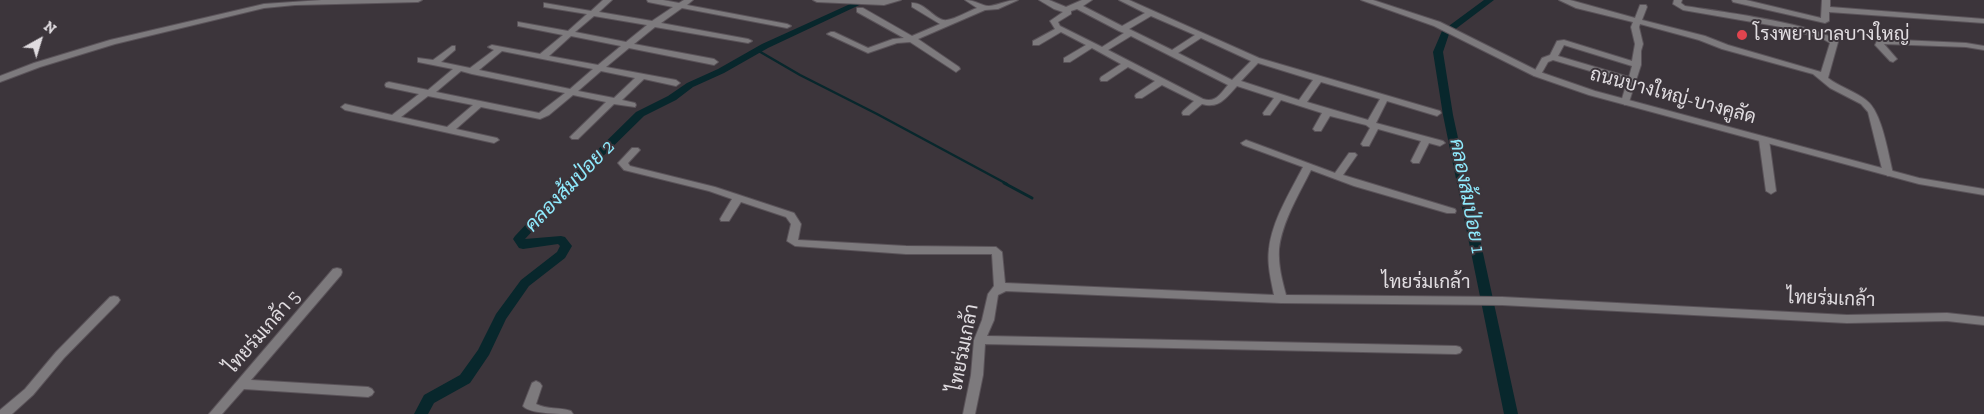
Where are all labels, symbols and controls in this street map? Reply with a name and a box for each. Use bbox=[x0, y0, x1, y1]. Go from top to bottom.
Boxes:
north arrow bbox=[15, 15, 65, 65]
text: N bbox=[40, 18, 59, 38]
place label: โรงพยาบาลบางใหญ่ bbox=[1753, 24, 1909, 46]
marker: โรงพยาบาลบางใหญ่ bbox=[1735, 28, 1749, 42]
street label: ถนนบางใหญ่-บางคูลัด bbox=[1588, 63, 1758, 129]
water label: คลองส้มป่อย 2 bbox=[520, 135, 620, 237]
water label: คลองส้มป่อย 1 bbox=[1444, 137, 1490, 255]
street label: ไทยร่มเกล้า bbox=[1382, 272, 1470, 294]
street label: ไทยร่มเกล้า 5 bbox=[221, 286, 305, 378]
street label: ไทยร่มเกล้า bbox=[1786, 286, 1876, 312]
street label: ไทยร่มเกล้า bbox=[944, 302, 984, 394]

